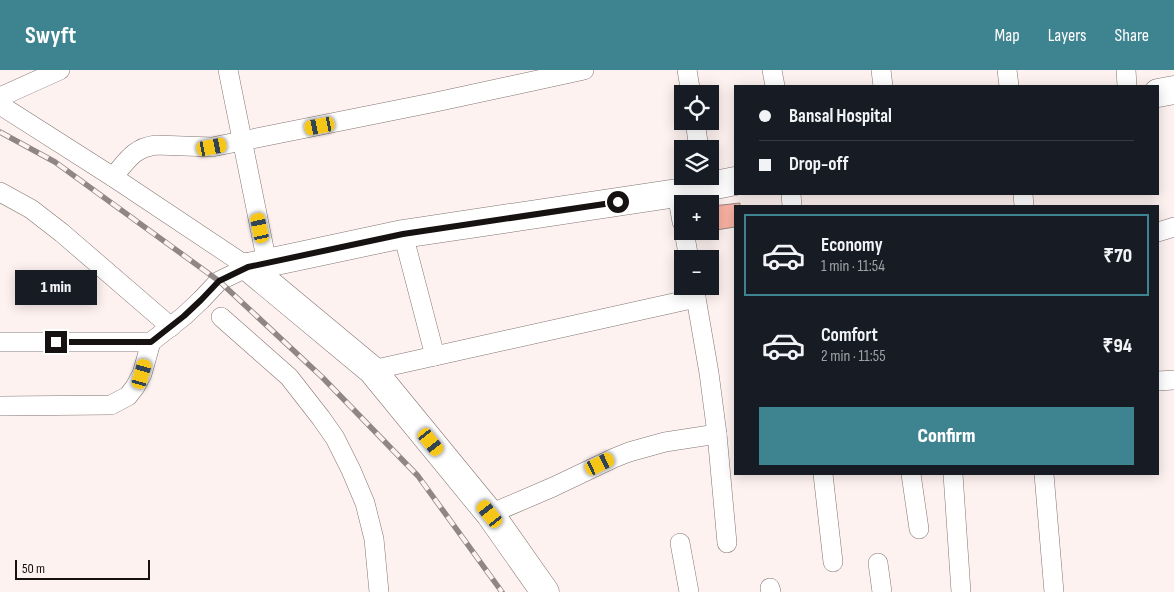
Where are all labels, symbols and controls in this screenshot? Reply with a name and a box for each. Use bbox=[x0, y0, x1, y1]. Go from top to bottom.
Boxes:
text: Swyft bbox=[25, 21, 76, 50]
text: Map bbox=[995, 25, 1020, 46]
text: Layers bbox=[1048, 25, 1087, 46]
text: Share bbox=[1115, 25, 1149, 46]
map controls bbox=[674, 85, 719, 295]
button: locate bbox=[674, 85, 719, 130]
text: Bansal Hospital bbox=[789, 105, 892, 128]
car bbox=[303, 116, 336, 136]
car bbox=[195, 137, 228, 157]
button: layers bbox=[674, 140, 719, 185]
text: Drop-off bbox=[789, 153, 849, 176]
route start bbox=[607, 191, 629, 213]
button: + bbox=[674, 195, 719, 240]
car bbox=[249, 212, 270, 244]
icon: car bbox=[761, 233, 806, 278]
text: Economy bbox=[821, 234, 883, 257]
text: ₹70 bbox=[1103, 245, 1132, 268]
button: − bbox=[674, 250, 719, 295]
text: 1 min · 11:54 bbox=[821, 257, 885, 276]
callout: 1 min bbox=[15, 270, 97, 304]
text: 1 min bbox=[41, 278, 71, 297]
icon: car bbox=[761, 323, 806, 368]
text: Comfort bbox=[821, 324, 878, 347]
route end bbox=[45, 331, 67, 353]
text: ₹94 bbox=[1103, 335, 1132, 358]
text: 2 min · 11:55 bbox=[821, 347, 886, 366]
car bbox=[130, 358, 153, 390]
button: Confirm bbox=[759, 407, 1134, 465]
car bbox=[415, 426, 446, 458]
car bbox=[583, 451, 616, 477]
car bbox=[474, 498, 505, 530]
scale bar bbox=[15, 557, 150, 580]
text: 50 m bbox=[22, 560, 45, 577]

